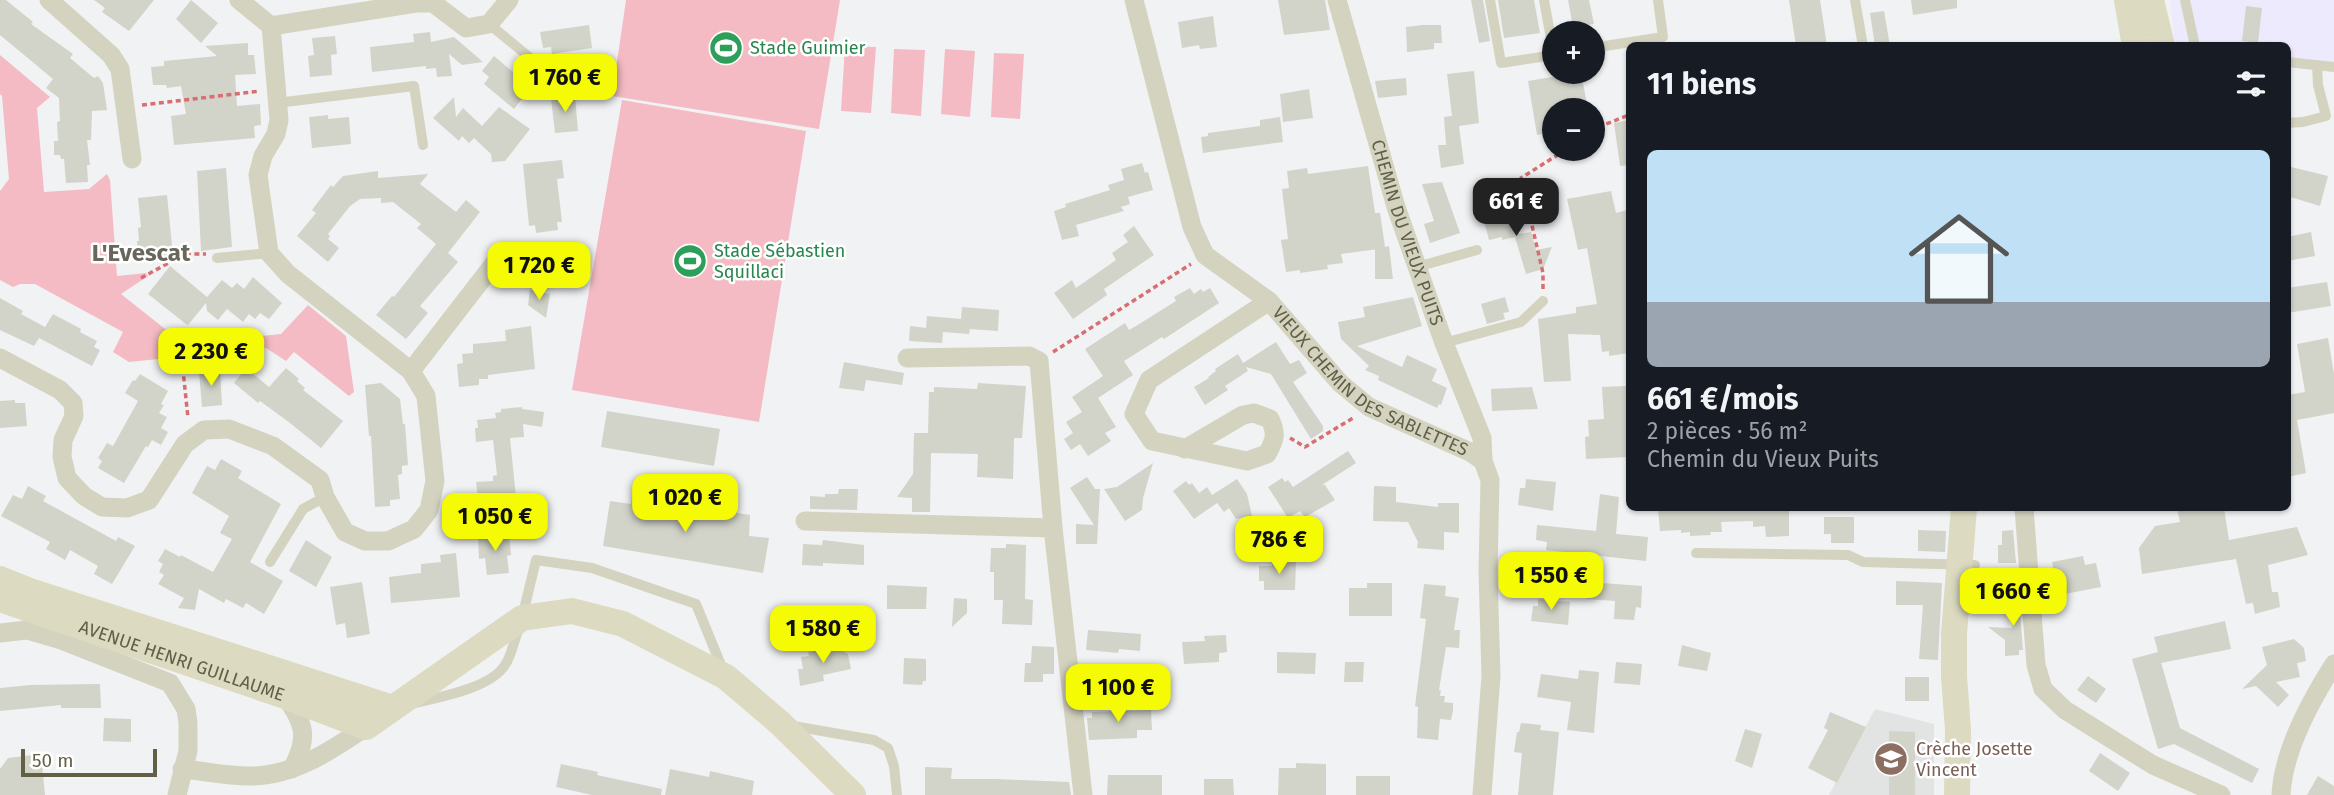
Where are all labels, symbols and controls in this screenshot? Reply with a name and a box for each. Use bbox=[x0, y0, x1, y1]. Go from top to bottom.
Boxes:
map controls bbox=[1542, 21, 1605, 161]
button: + bbox=[1542, 21, 1605, 84]
sports icon: Stade Guimier bbox=[707, 29, 745, 67]
place label: Stade Guimier bbox=[750, 37, 866, 59]
pin: 1 760 € bbox=[500, 54, 630, 114]
text: 1 760 € bbox=[529, 63, 601, 91]
icon: filters bbox=[2232, 65, 2270, 103]
text: 11 biens bbox=[1647, 66, 1756, 102]
button: − bbox=[1542, 98, 1605, 161]
street label: CHEMIN DU VIEUX PUITS bbox=[1366, 137, 1448, 329]
pin: 661 € bbox=[1467, 178, 1565, 238]
text: 661 € bbox=[1489, 187, 1543, 215]
icon: home bbox=[1896, 196, 2022, 322]
district label: L'Evescat bbox=[92, 239, 191, 267]
place label: Stade Sébastien Squillaci bbox=[714, 240, 845, 283]
sports icon: Stade Sébastien Squillaci bbox=[671, 242, 709, 280]
pin: 1 720 € bbox=[474, 243, 604, 302]
text: 1 720 € bbox=[503, 251, 575, 279]
street label: VIEUX CHEMIN DES SABLETTES bbox=[1268, 302, 1472, 461]
pin: 2 230 € bbox=[146, 328, 276, 388]
text: 2 230 € bbox=[174, 337, 248, 365]
text: 661 €/mois bbox=[1647, 381, 1798, 417]
text: 2 pièces · 56 m² bbox=[1647, 417, 1807, 445]
text: Chemin du Vieux Puits bbox=[1647, 445, 1879, 473]
pin: 1 020 € bbox=[620, 475, 750, 534]
text: 1 020 € bbox=[648, 483, 722, 511]
pin: 1 050 € bbox=[430, 494, 560, 553]
text: 1 050 € bbox=[458, 502, 532, 530]
pin: 786 € bbox=[1230, 516, 1328, 576]
text: 786 € bbox=[1251, 525, 1307, 553]
pin: 1 550 € bbox=[1486, 552, 1616, 612]
text: 1 550 € bbox=[1514, 561, 1588, 589]
pin: 1 660 € bbox=[1948, 568, 2078, 628]
text: 1 660 € bbox=[1976, 577, 2050, 605]
pin: 1 580 € bbox=[758, 606, 888, 665]
text: 1 580 € bbox=[786, 614, 860, 642]
street label: AVENUE HENRI GUILLAUME bbox=[76, 616, 287, 706]
pin: 1 100 € bbox=[1053, 664, 1183, 724]
text: 1 100 € bbox=[1082, 673, 1154, 701]
place label: Crèche Josette Vincent bbox=[1916, 738, 2033, 781]
school or university icon: Crèche Josette Vincent bbox=[1872, 740, 1910, 778]
scale bar bbox=[21, 746, 158, 778]
text: 50 m bbox=[32, 749, 73, 772]

